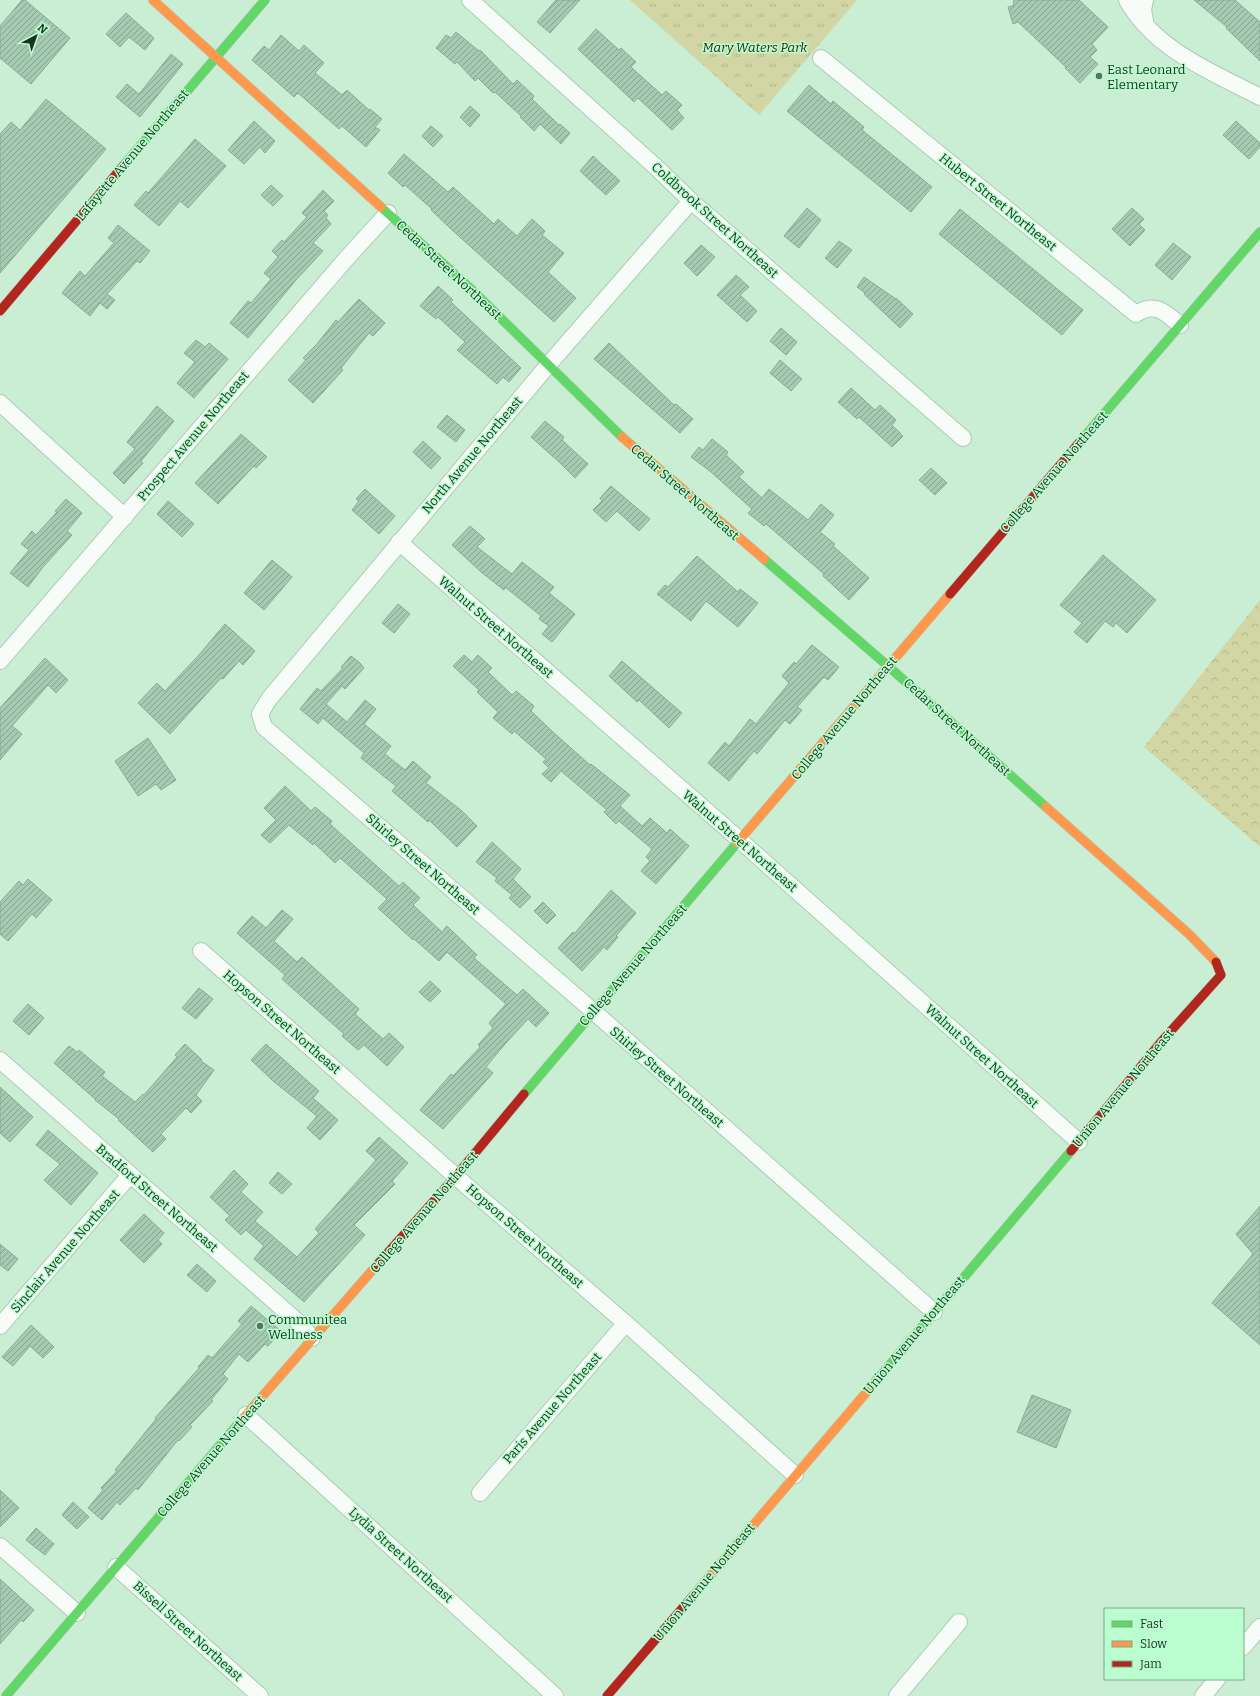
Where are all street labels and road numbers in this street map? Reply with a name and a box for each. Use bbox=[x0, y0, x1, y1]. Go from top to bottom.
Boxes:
street label: Lafayette Avenue Northeast bbox=[72, 86, 192, 224]
street label: Hubert Street Northeast bbox=[936, 150, 1060, 254]
street label: Coldbrook Street Northeast bbox=[649, 159, 782, 281]
street label: Cedar Street Northeast bbox=[393, 217, 505, 323]
street label: Prospect Avenue Northeast bbox=[134, 368, 252, 504]
street label: North Avenue Northeast bbox=[419, 393, 525, 517]
street label: College Avenue Northeast bbox=[997, 408, 1111, 536]
street label: Cedar Street Northeast bbox=[628, 441, 742, 543]
street label: Walnut Street Northeast bbox=[436, 573, 557, 681]
street label: College Avenue Northeast bbox=[788, 653, 900, 783]
street label: Cedar Street Northeast bbox=[901, 675, 1014, 779]
street label: Walnut Street Northeast bbox=[680, 787, 801, 895]
street label: Shirley Street Northeast bbox=[363, 811, 483, 918]
street label: College Avenue Northeast bbox=[576, 901, 690, 1029]
street label: Hopson Street Northeast bbox=[220, 967, 344, 1077]
street label: Walnut Street Northeast bbox=[922, 1001, 1042, 1111]
street label: Shirley Street Northeast bbox=[607, 1024, 727, 1131]
street label: Union Avenue Northeast bbox=[1069, 1026, 1177, 1150]
street label: Bradford Street Northeast bbox=[93, 1141, 221, 1255]
street label: College Avenue Northeast bbox=[367, 1148, 481, 1276]
street label: Hopson Street Northeast bbox=[463, 1181, 587, 1291]
street label: Sinclair Avenue Northeast bbox=[7, 1186, 123, 1316]
street label: Union Avenue Northeast bbox=[860, 1273, 968, 1397]
street label: Paris Avenue Northeast bbox=[500, 1349, 604, 1467]
street label: College Avenue Northeast bbox=[154, 1392, 268, 1520]
street label: Lydia Street Northeast bbox=[346, 1504, 456, 1606]
street label: Union Avenue Northeast bbox=[650, 1520, 758, 1644]
street label: Bissell Street Northeast bbox=[130, 1578, 246, 1684]

